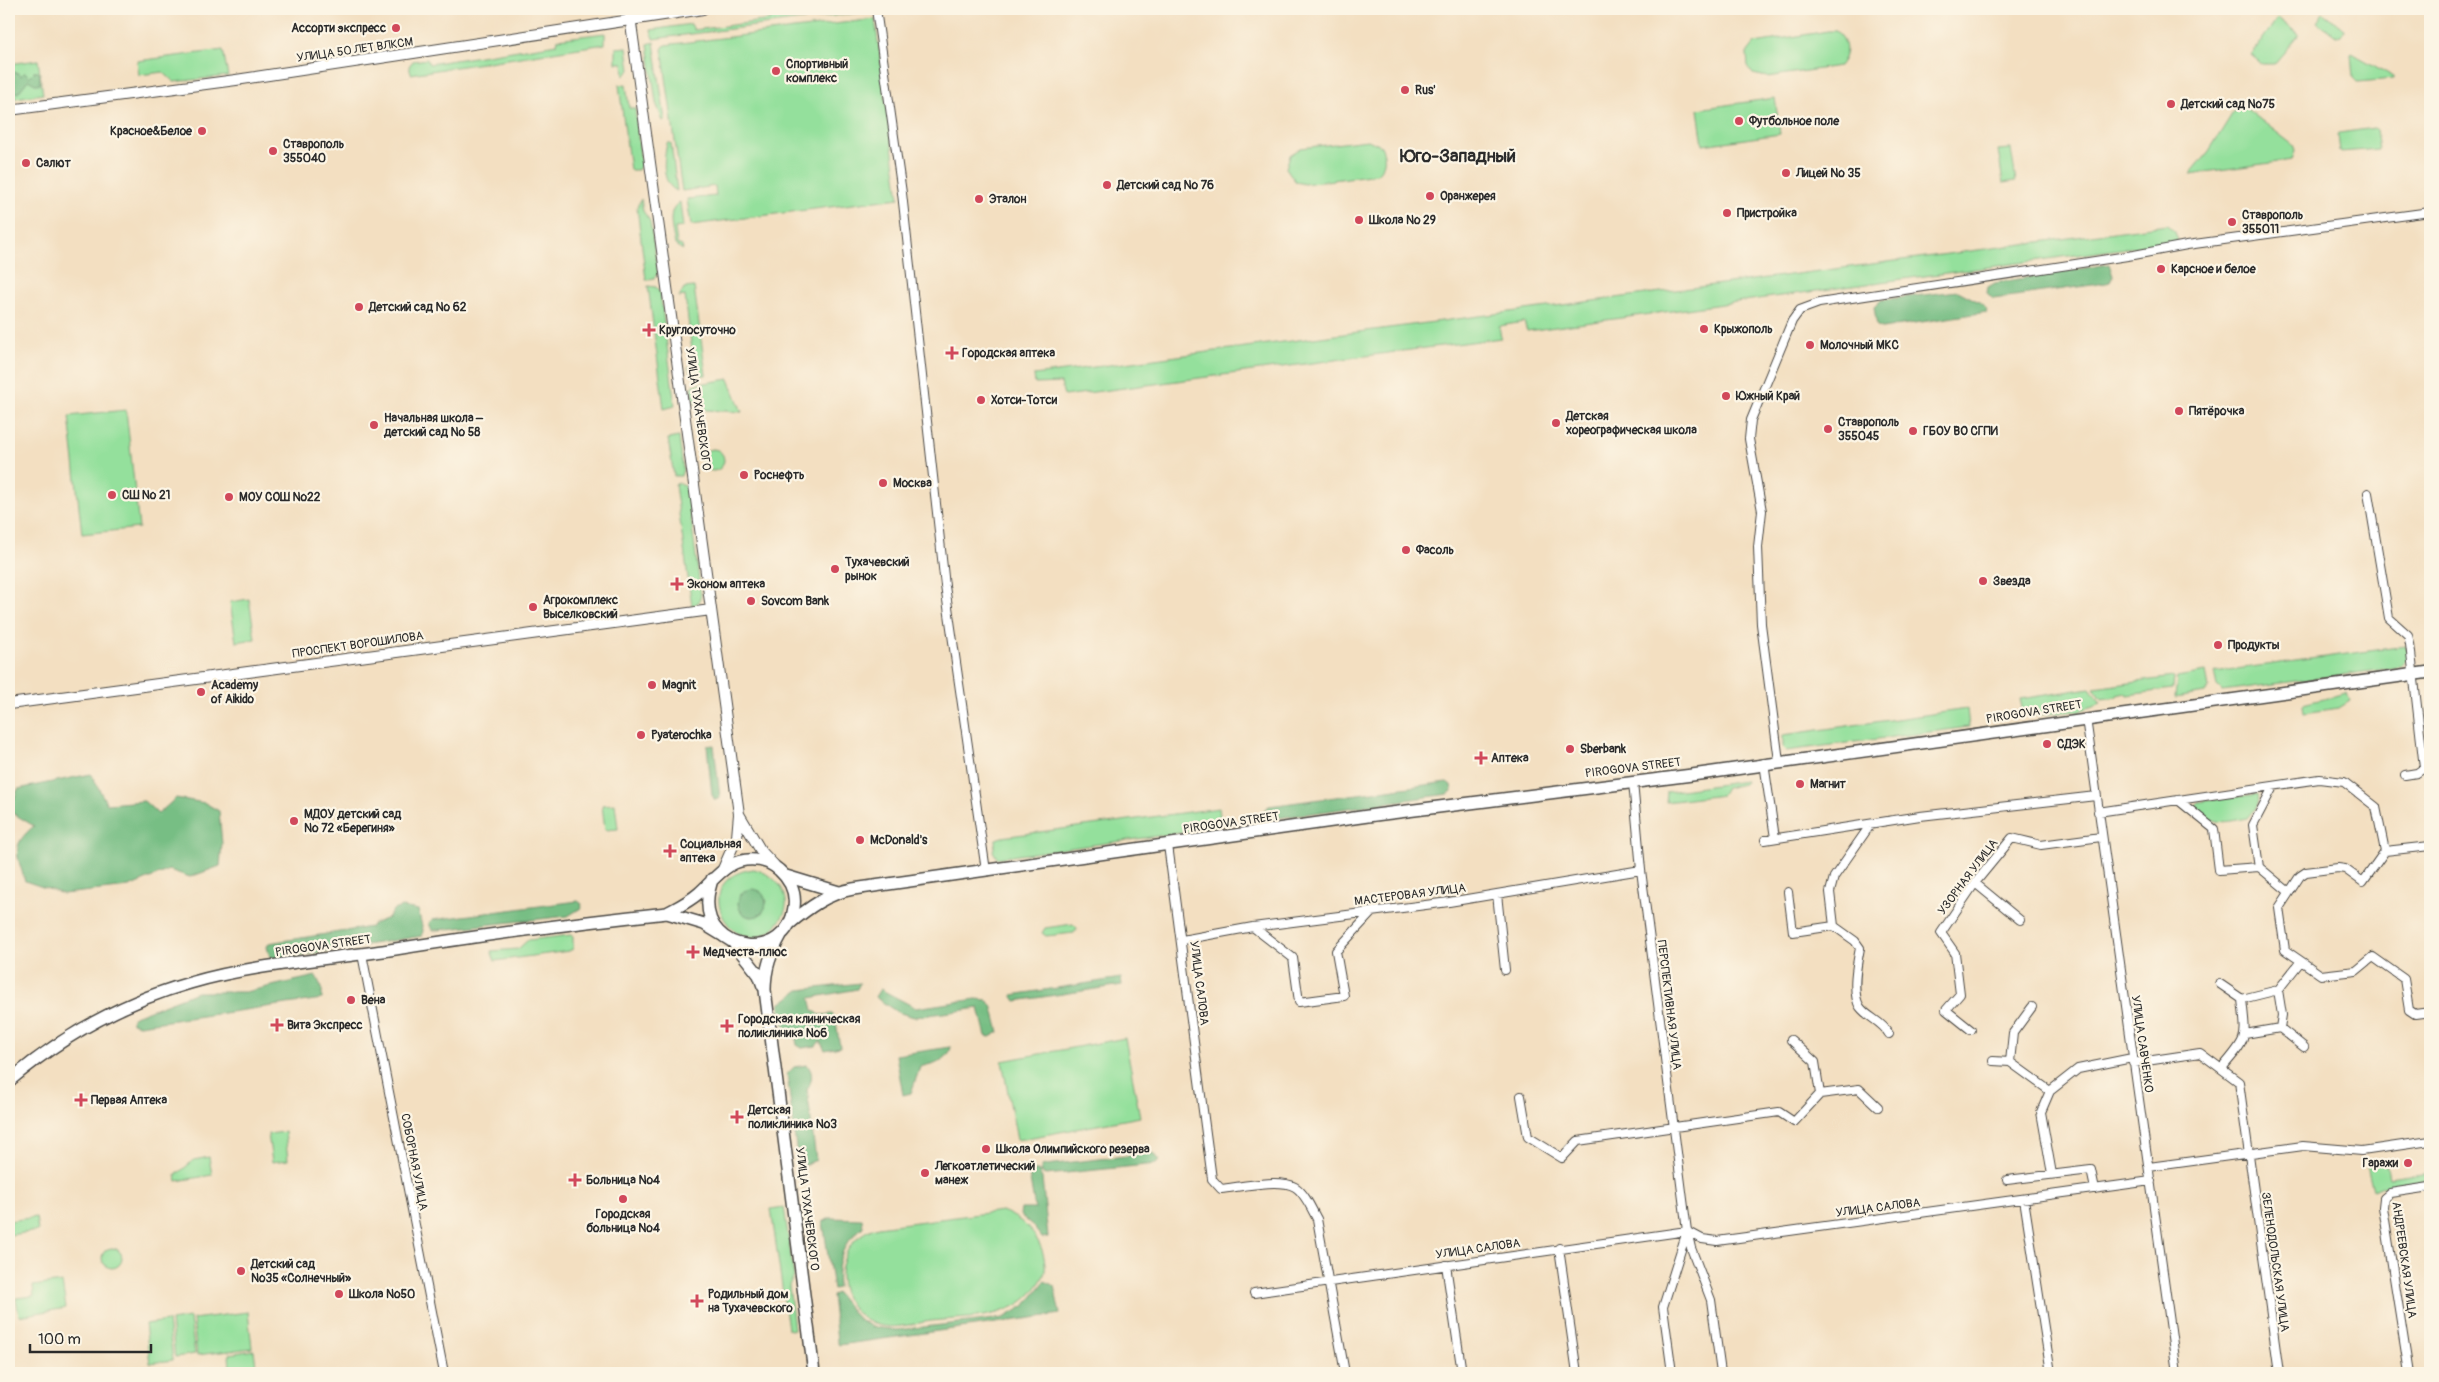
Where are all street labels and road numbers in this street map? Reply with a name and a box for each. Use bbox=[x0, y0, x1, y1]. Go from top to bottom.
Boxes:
street label: УЛИЦА 50 ЛЕТ ВЛКСМ bbox=[296, 34, 415, 66]
street label: УЛИЦА ТУХАЧЕВСКОГО bbox=[682, 346, 714, 472]
street label: ПРОСПЕКТ ВОРОШИЛОВА bbox=[291, 628, 425, 662]
street label: PIROGOVA STREET bbox=[1985, 697, 2083, 727]
street label: PIROGOVA STREET bbox=[1584, 755, 1682, 781]
street label: PIROGOVA STREET bbox=[1182, 809, 1280, 837]
street label: УЗОРНАЯ УЛИЦА bbox=[1935, 836, 2001, 918]
street label: МАСТЕРОВАЯ УЛИЦА bbox=[1353, 881, 1467, 909]
street label: PIROGOVA STREET bbox=[274, 932, 372, 960]
street label: ПЕРСПЕКТИВНАЯ УЛИЦА bbox=[1654, 939, 1684, 1071]
street label: УЛИЦА САЛОВА bbox=[1186, 940, 1212, 1026]
street label: УЛИЦА САВЧЕНКО bbox=[2128, 994, 2156, 1094]
street label: СОБОРНАЯ УЛИЦА bbox=[397, 1112, 431, 1212]
street label: УЛИЦА ТУХАЧЕВСКОГО bbox=[792, 1146, 822, 1272]
street label: ЗЕЛЕНОДОЛЬСКАЯ УЛИЦА bbox=[2258, 1191, 2292, 1333]
street label: УЛИЦА САЛОВА bbox=[1835, 1195, 1921, 1221]
street label: АНДРЕЕВСКАЯ УЛИЦА bbox=[2388, 1201, 2420, 1319]
street label: УЛИЦА САЛОВА bbox=[1435, 1236, 1521, 1262]

